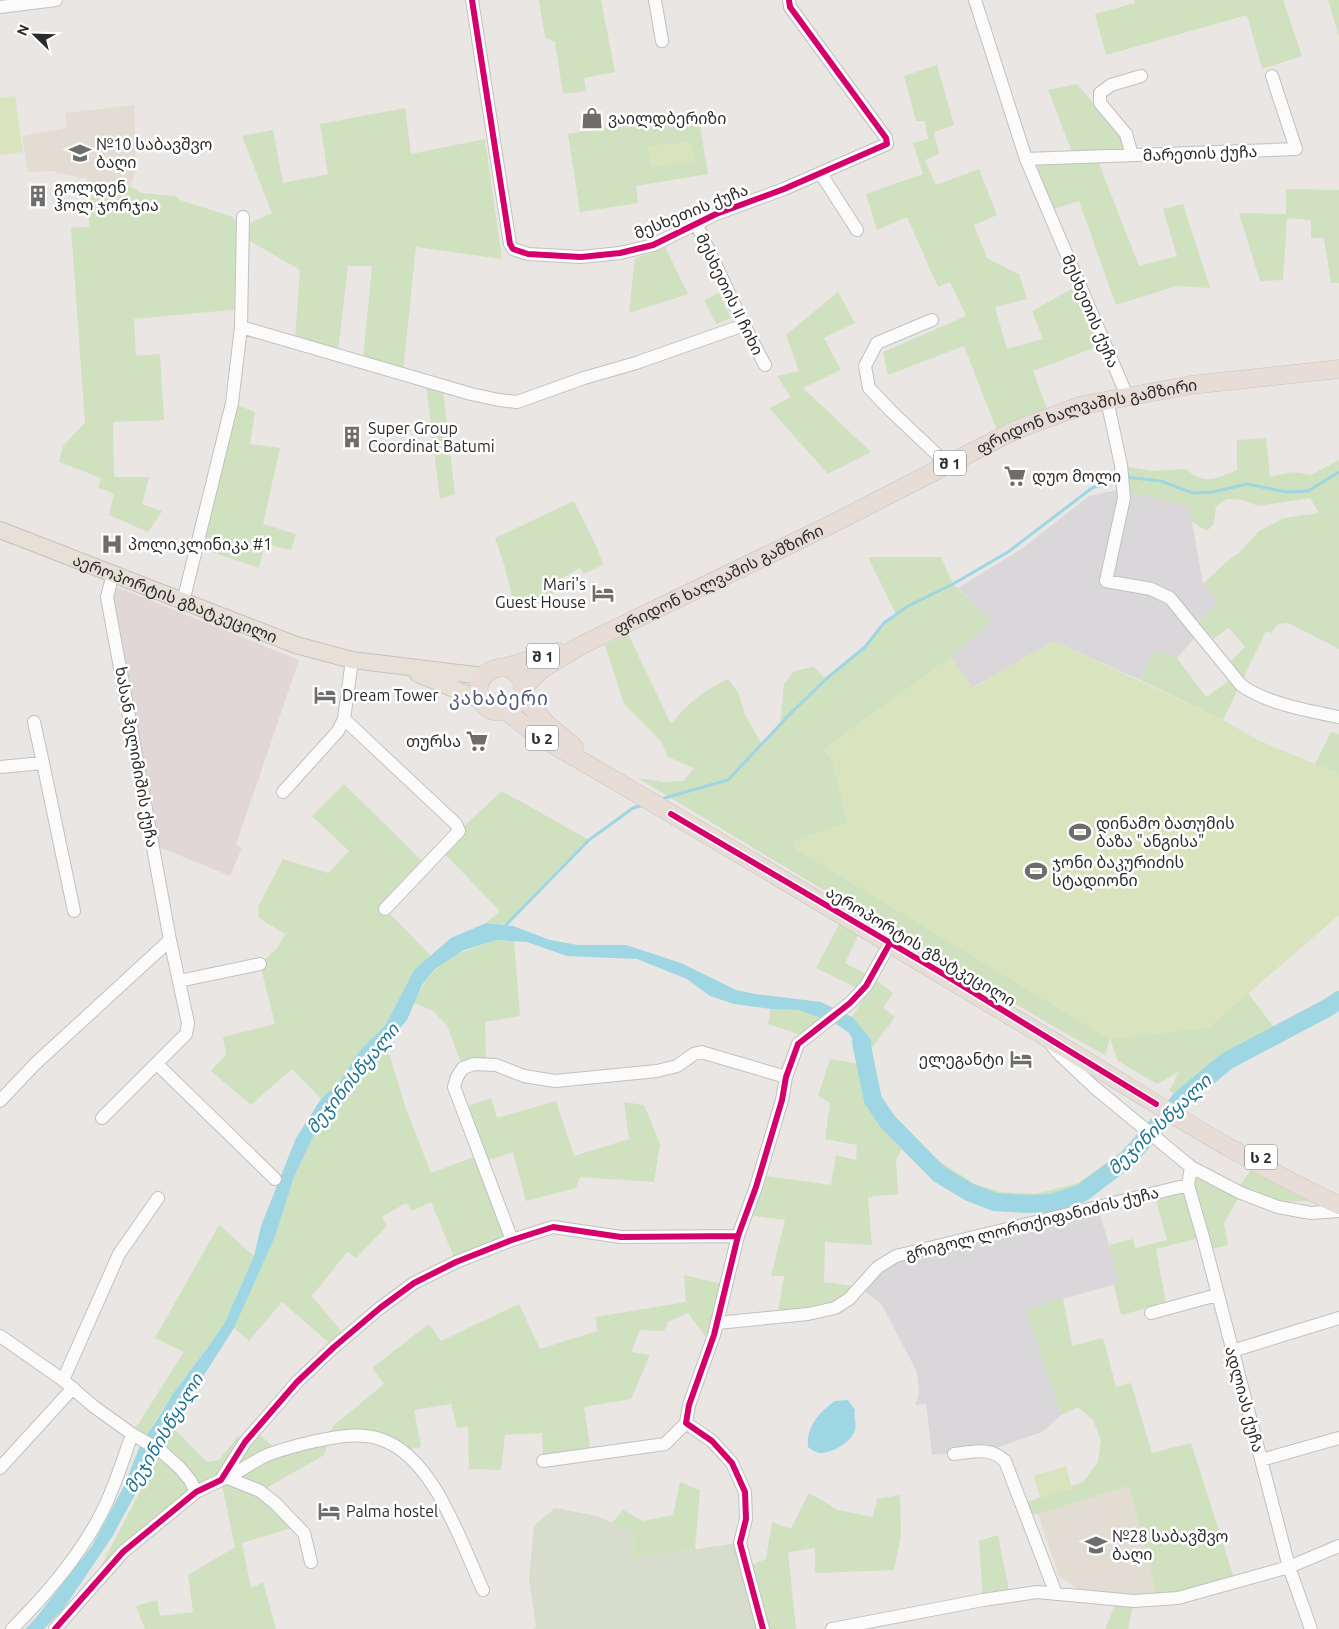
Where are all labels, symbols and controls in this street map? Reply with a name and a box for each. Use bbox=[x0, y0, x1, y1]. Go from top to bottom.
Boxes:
north arrow bbox=[10, 10, 60, 60]
text: N bbox=[14, 22, 32, 38]
shop icon: ვაილდბერიზი bbox=[579, 105, 605, 131]
place label: ვაილდბერიზი bbox=[608, 109, 726, 129]
place label: №10 საბავშვო ბაღი bbox=[96, 135, 212, 172]
school or university icon: №10 საბავშვო ბაღი bbox=[67, 140, 93, 166]
street label: მარეთის ქუჩა bbox=[1142, 142, 1258, 165]
place label: გოლდენ ჰოლ ჯორჯია bbox=[54, 178, 159, 216]
street label: მესხეთის ქუჩა bbox=[631, 180, 751, 243]
building icon: გოლდენ ჰოლ ჯორჯია bbox=[25, 183, 51, 209]
street label: მესხეთის II ჩიხი bbox=[692, 230, 767, 358]
street label: მესხეთის ქუჩა bbox=[1058, 252, 1123, 371]
street label: ფრიდონ ხალვაშის გამზირი bbox=[973, 375, 1198, 458]
place label: Super Group Coordinat Batumi bbox=[368, 419, 495, 455]
building icon: Super Group Coordinat Batumi bbox=[339, 424, 365, 450]
road number: შ 1 bbox=[934, 450, 966, 476]
supermarket icon: დუო მოლი bbox=[1002, 463, 1028, 489]
place label: დუო მოლი bbox=[1032, 467, 1121, 487]
street label: ფრიდონ ხალვაშის გამზირი bbox=[611, 521, 826, 638]
hospital icon: პოლიკლინიკა #1 bbox=[99, 531, 125, 557]
place label: პოლიკლინიკა #1 bbox=[128, 535, 272, 555]
street label: აეროპორტის გზატკეცილი bbox=[70, 550, 280, 646]
place label: Mari's Guest House bbox=[495, 575, 586, 611]
hotel icon: Mari's Guest House bbox=[590, 580, 616, 606]
road number: შ 1 bbox=[527, 644, 559, 668]
street label: ხასან ჰელიმიშის ქუჩა bbox=[110, 665, 162, 849]
hotel icon: Dream Tower bbox=[312, 682, 338, 708]
place label: Dream Tower bbox=[342, 686, 439, 704]
district label: კახაბერი bbox=[449, 687, 549, 710]
road number: ს 2 bbox=[526, 726, 558, 750]
supermarket icon: თურსა bbox=[464, 728, 490, 754]
place label: თურსა bbox=[406, 732, 461, 751]
place label: დინამო ბათუმის ბაზა "ანგისა" bbox=[1096, 814, 1235, 851]
sports icon: დინამო ბათუმის ბაზა "ანგისა" bbox=[1067, 819, 1093, 845]
place label: ჯონი ბაკურიძის სტადიონი bbox=[1052, 853, 1184, 891]
sports icon: ჯონი ბაკურიძის სტადიონი bbox=[1023, 858, 1049, 884]
street label: აეროპორტის გზატკეცილი bbox=[822, 882, 1019, 1012]
water label: მეჯინისწყალი bbox=[302, 1019, 404, 1138]
hotel icon: ელეგანტი bbox=[1008, 1046, 1034, 1072]
place label: ელეგანტი bbox=[919, 1050, 1004, 1070]
water label: მეჯინისწყალი bbox=[1103, 1069, 1216, 1180]
road number: ს 2 bbox=[1245, 1144, 1277, 1170]
street label: გრიგოლ ლორთქიფანიძის ქუჩა bbox=[903, 1183, 1161, 1265]
street label: ადლიას ქუჩა bbox=[1220, 1344, 1268, 1454]
water label: მეჯინისწყალი bbox=[120, 1369, 208, 1497]
hotel icon: Palma hostel bbox=[316, 1498, 342, 1524]
place label: Palma hostel bbox=[346, 1502, 438, 1520]
place label: №28 საბავშვო ბაღი bbox=[1112, 1527, 1228, 1564]
school or university icon: №28 საბავშვო ბაღი bbox=[1083, 1532, 1109, 1558]

